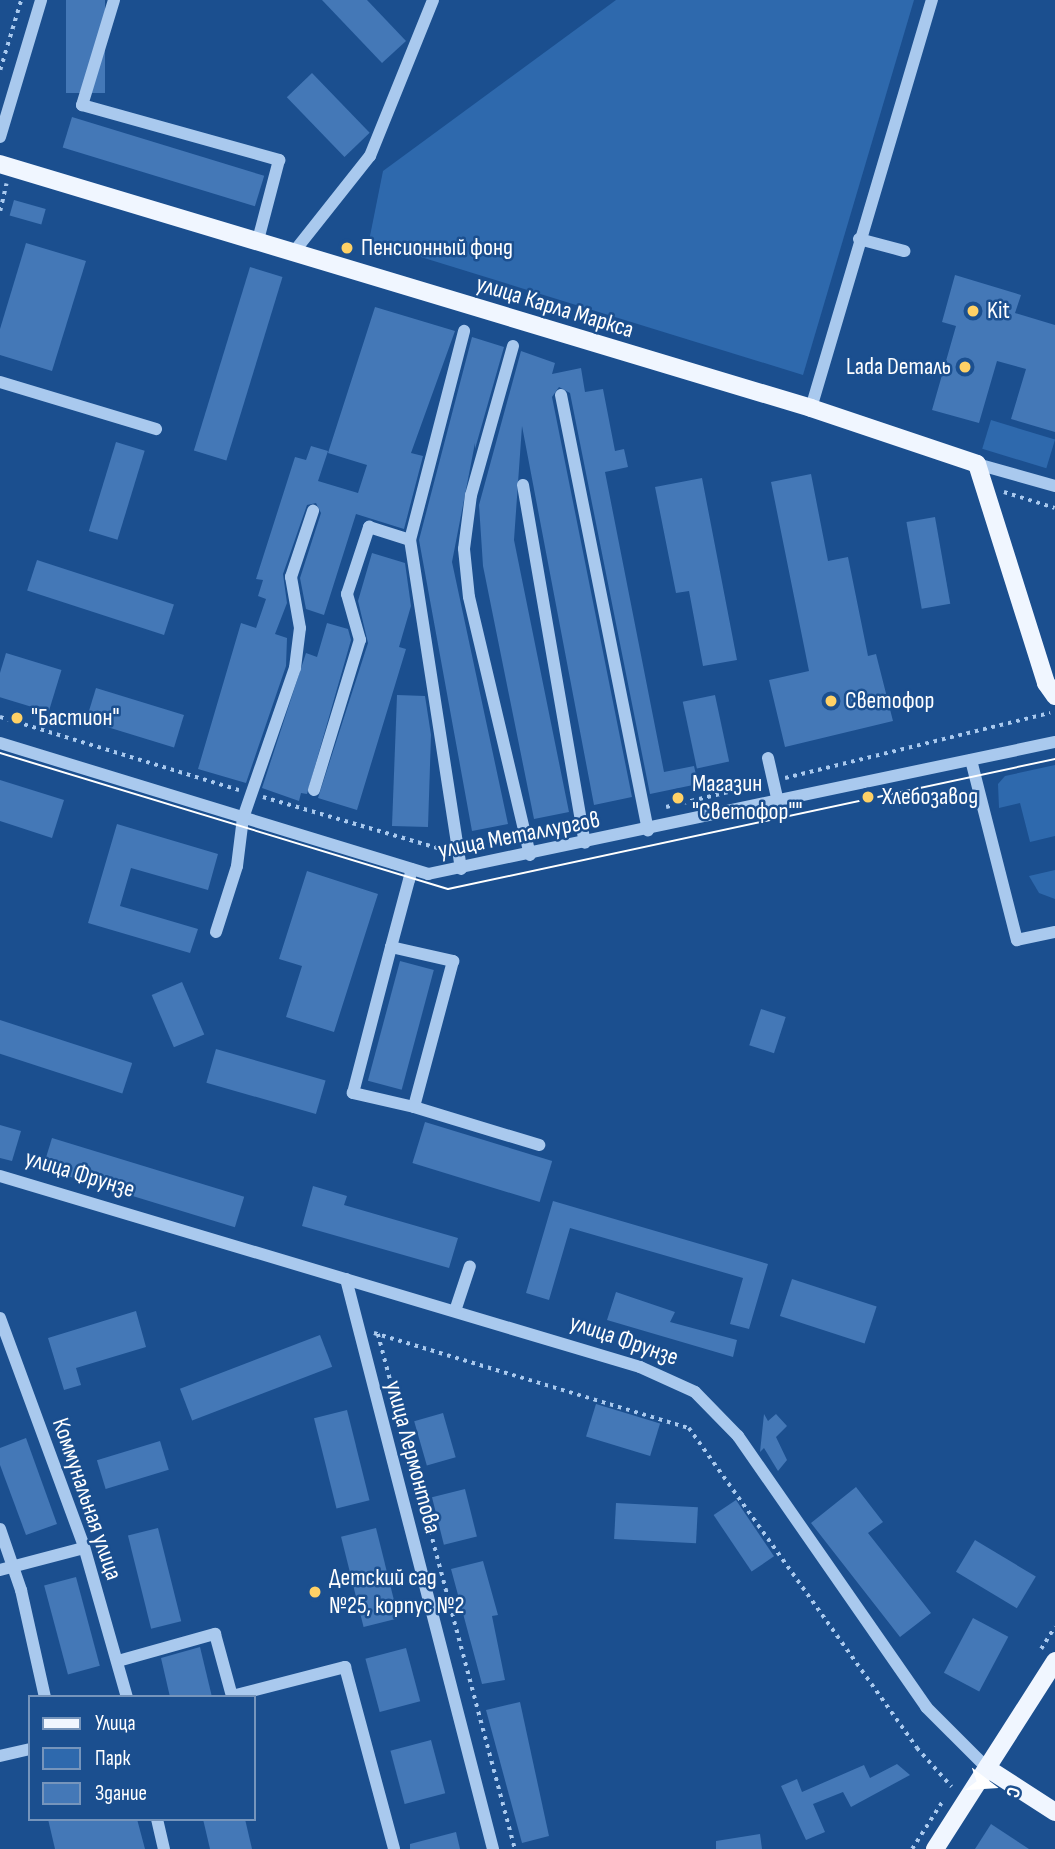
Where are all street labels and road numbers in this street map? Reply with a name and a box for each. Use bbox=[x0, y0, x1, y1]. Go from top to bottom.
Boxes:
street label: улица Карла Маркса bbox=[473, 269, 637, 345]
street label: улица Металлургов bbox=[436, 805, 602, 865]
street label: улица Фрунзе bbox=[22, 1144, 138, 1204]
street label: улица Фрунзе bbox=[566, 1308, 682, 1372]
street label: улица Лермонтова bbox=[379, 1377, 447, 1537]
street label: Коммунальная улица bbox=[46, 1414, 128, 1584]

